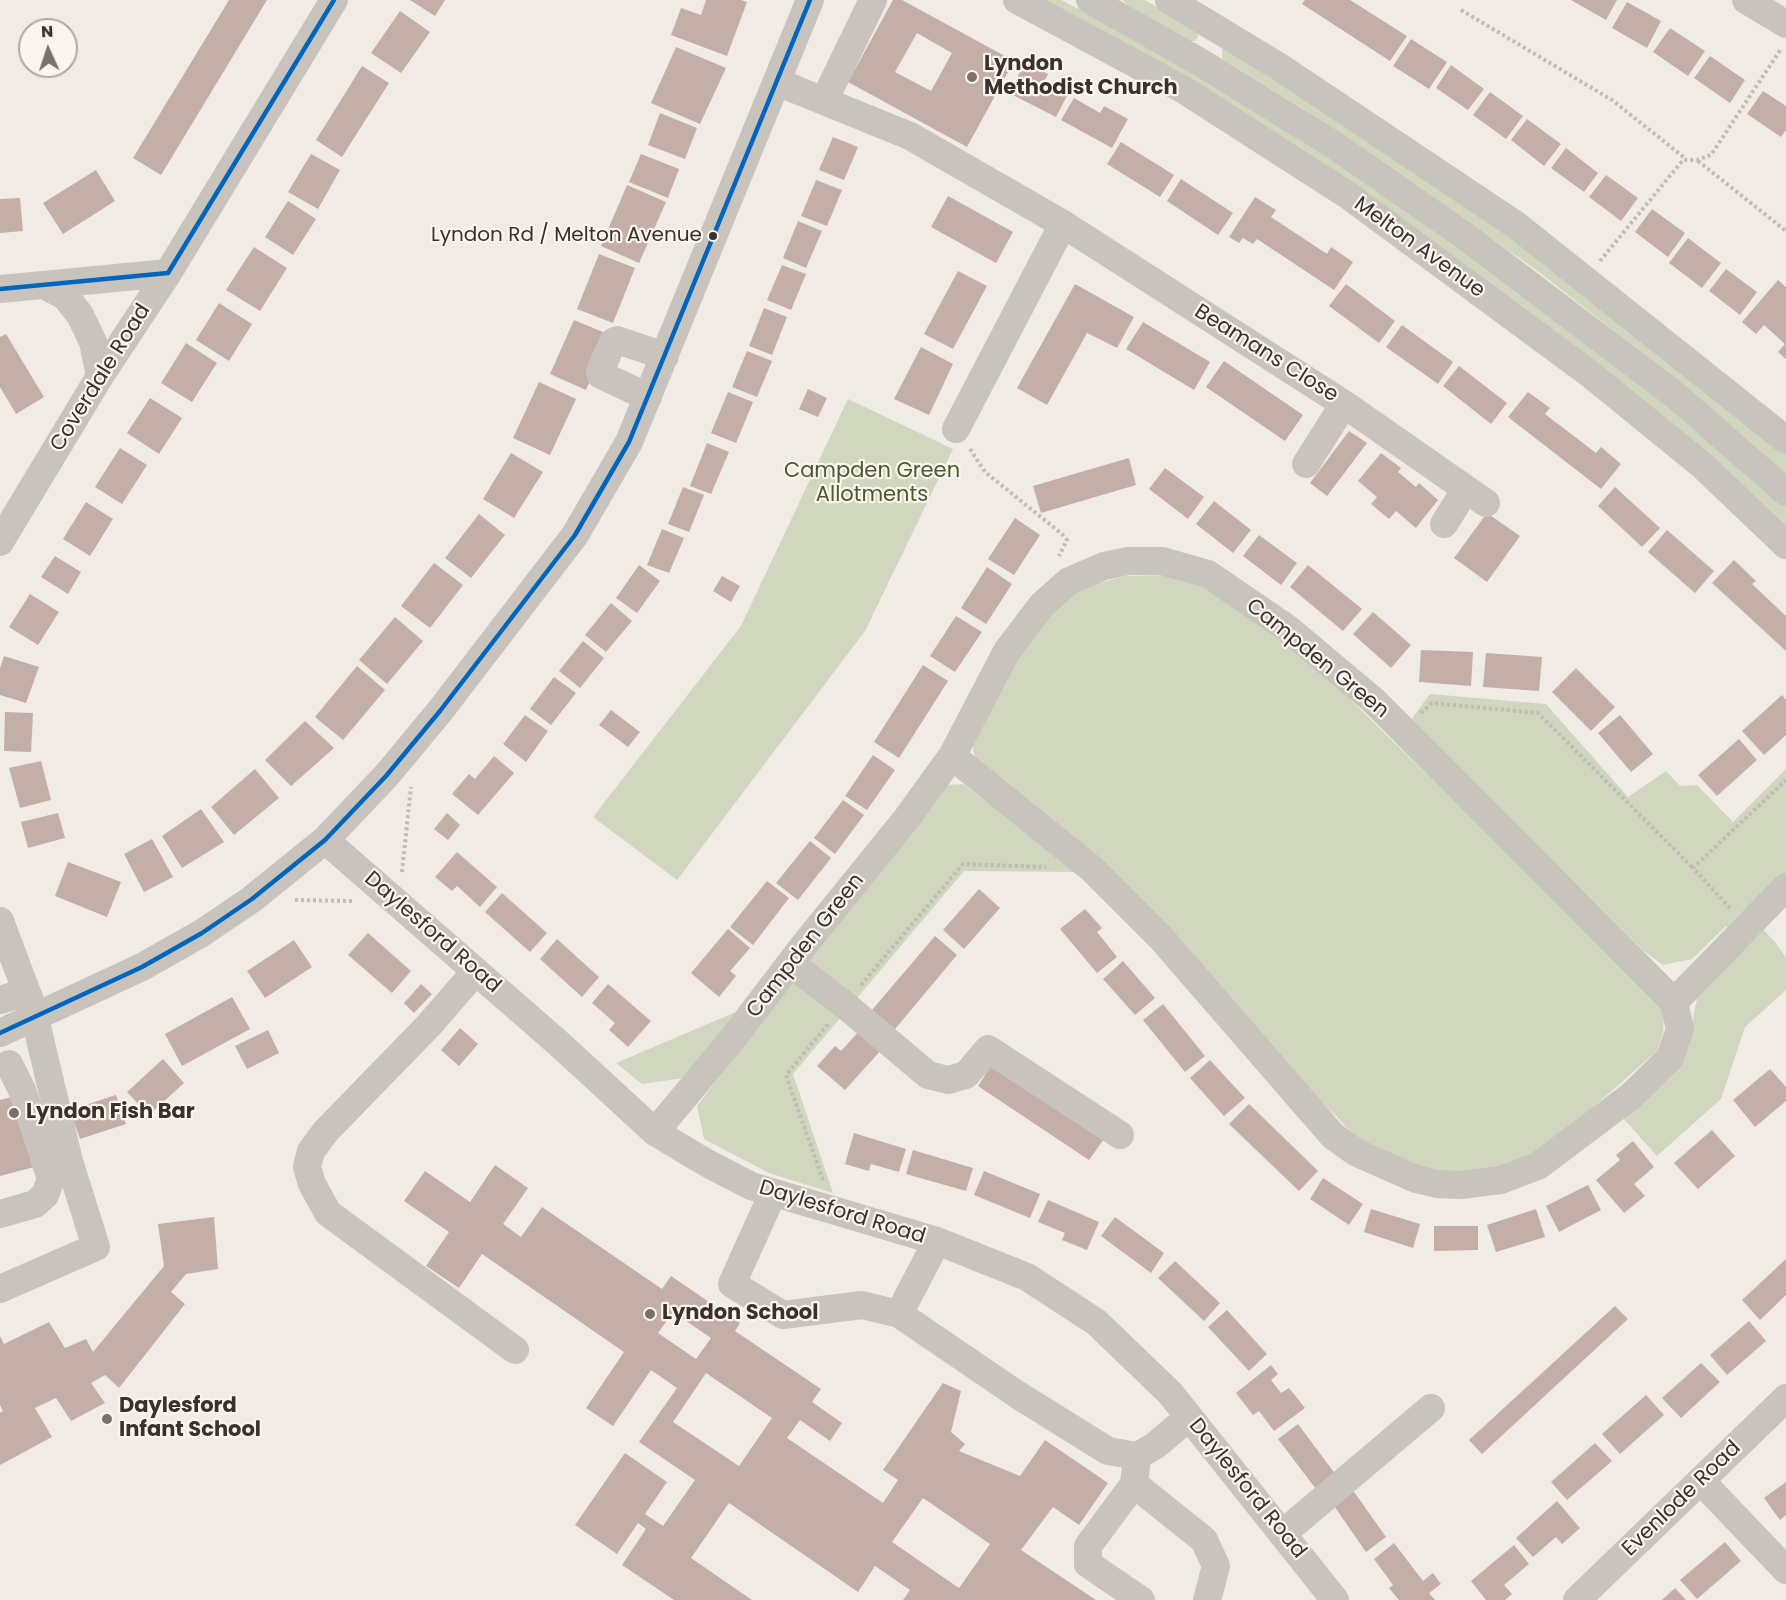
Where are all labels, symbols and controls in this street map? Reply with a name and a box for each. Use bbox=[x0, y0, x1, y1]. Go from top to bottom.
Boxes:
north arrow bbox=[18, 18, 78, 78]
text: N bbox=[41, 20, 54, 43]
place label: Lyndon Methodist Church bbox=[984, 52, 1178, 102]
marker: Lyndon Methodist Church bbox=[965, 70, 979, 84]
street label: Melton Avenue bbox=[1349, 192, 1489, 304]
place label: Lyndon Rd / Melton Avenue bbox=[431, 224, 702, 248]
marker: Lyndon Rd / Melton Avenue bbox=[707, 230, 719, 242]
street label: Coverdale Road bbox=[46, 300, 156, 456]
street label: Beamans Close bbox=[1189, 300, 1343, 408]
park label: Campden Green Allotments bbox=[784, 459, 960, 509]
street label: Campden Green bbox=[1241, 594, 1393, 724]
street label: Daylesford Road bbox=[359, 867, 505, 999]
street label: Campden Green bbox=[742, 869, 870, 1023]
place label: Lyndon Fish Bar bbox=[26, 1100, 195, 1126]
marker: Lyndon Fish Bar bbox=[7, 1106, 21, 1120]
street label: Daylesford Road bbox=[756, 1176, 928, 1250]
place label: Lyndon School bbox=[662, 1301, 818, 1327]
marker: Lyndon School bbox=[643, 1307, 657, 1321]
place label: Daylesford Infant School bbox=[119, 1394, 261, 1444]
marker: Daylesford Infant School bbox=[100, 1412, 114, 1426]
street label: Daylesford Road bbox=[1183, 1414, 1311, 1564]
street label: Evenlode Road bbox=[1617, 1436, 1747, 1562]

